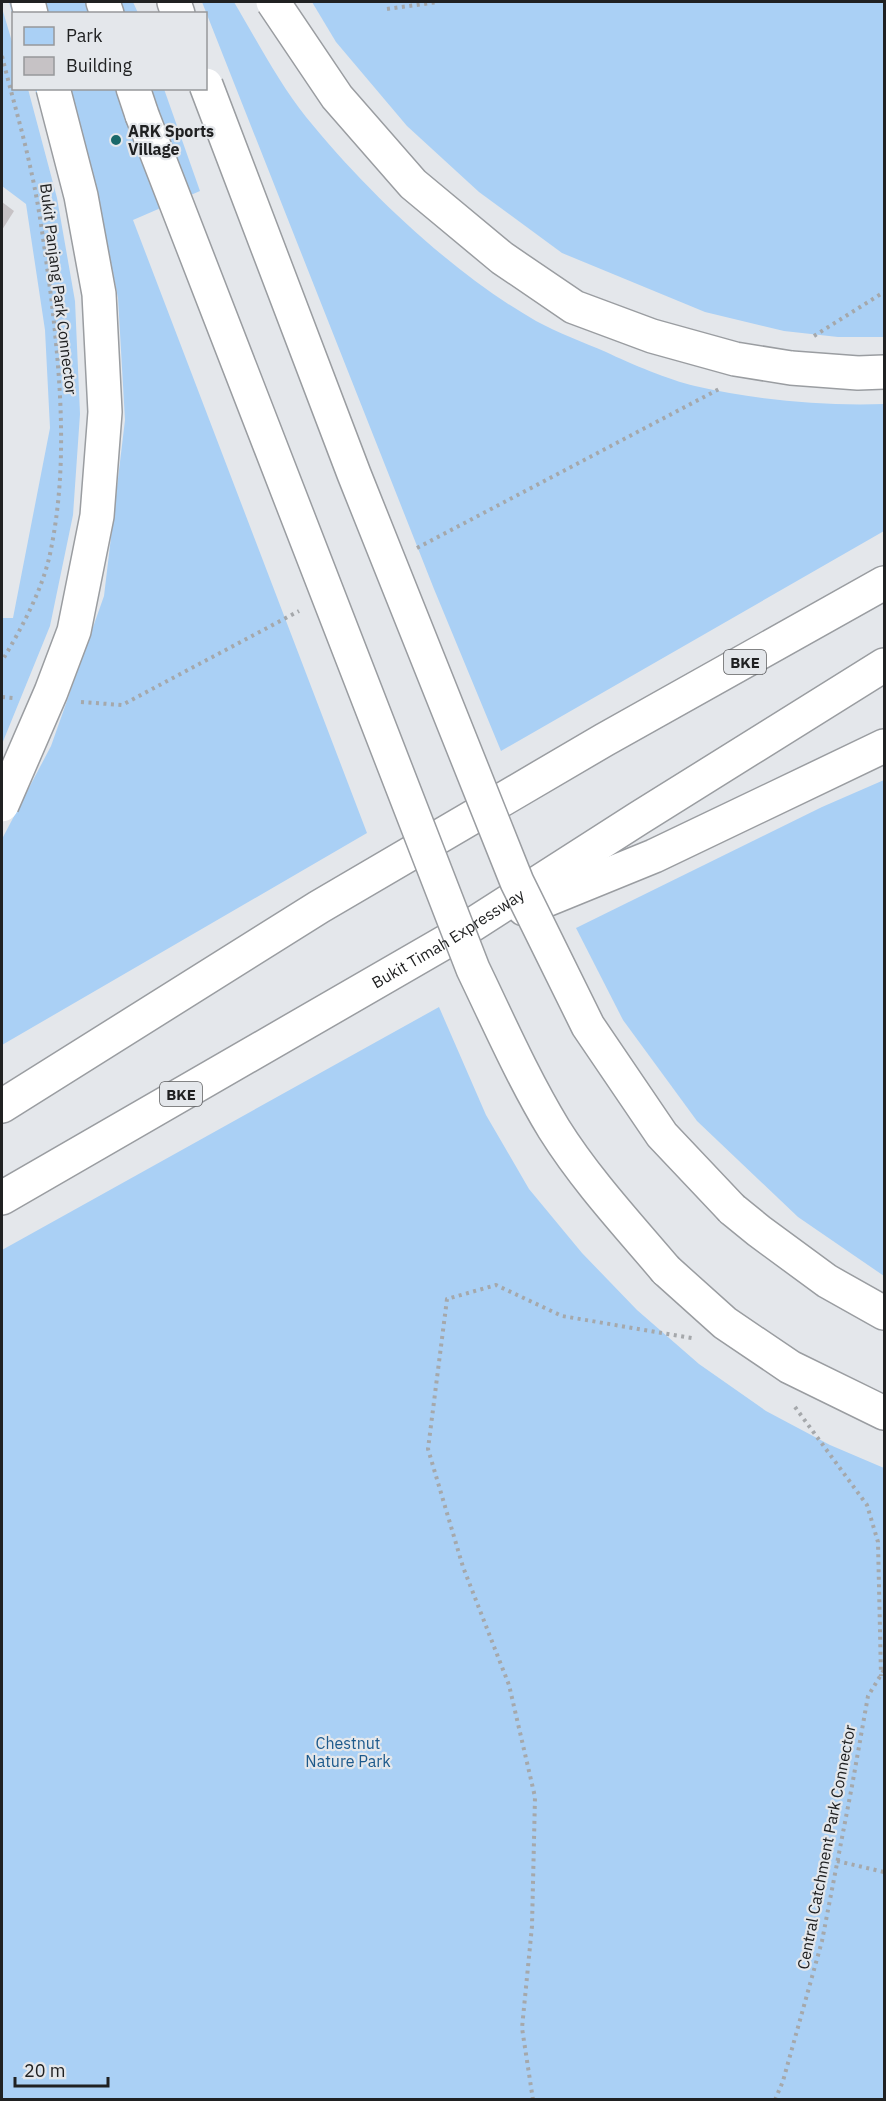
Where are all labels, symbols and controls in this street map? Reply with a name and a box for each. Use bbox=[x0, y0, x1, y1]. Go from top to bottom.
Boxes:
legend bbox=[12, 12, 207, 90]
text: Park bbox=[66, 24, 103, 47]
text: Building bbox=[66, 54, 133, 77]
place label: ARK Sports Village bbox=[128, 121, 214, 159]
marker: ARK Sports Village bbox=[109, 133, 123, 147]
street label: Bukit Panjang Park Connector bbox=[36, 182, 82, 396]
road number: BKE bbox=[724, 650, 766, 674]
street label: Bukit Timah Expressway bbox=[368, 884, 528, 992]
road number: BKE bbox=[160, 1082, 202, 1106]
street label: Central Catchment Park Connector bbox=[792, 1723, 860, 1971]
park label: Chestnut Nature Park bbox=[305, 1733, 391, 1771]
scale bar bbox=[15, 2050, 108, 2088]
text: 20 m bbox=[24, 2059, 66, 2082]

